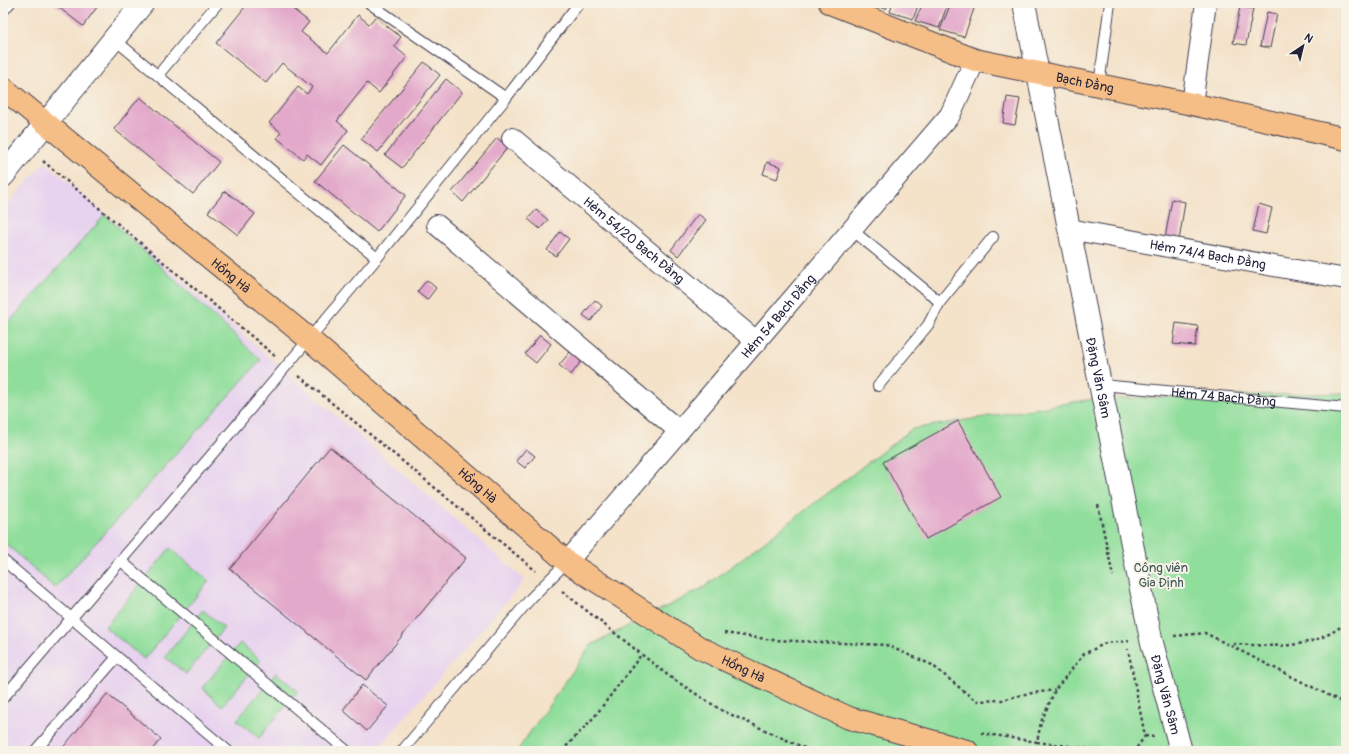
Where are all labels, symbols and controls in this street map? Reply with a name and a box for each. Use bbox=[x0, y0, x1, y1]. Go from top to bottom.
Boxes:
north arrow bbox=[1283, 26, 1323, 66]
text: N bbox=[1302, 31, 1316, 46]
street label: Bạch Đằng bbox=[1054, 70, 1116, 97]
street label: Hẻm 54/20 Bạch Đằng bbox=[580, 194, 688, 287]
street label: Hẻm 74/4 Bạch Đằng bbox=[1148, 237, 1267, 273]
street label: Hồng Hà bbox=[207, 255, 253, 297]
street label: Hẻm 54 Bạch Đằng bbox=[738, 271, 819, 362]
street label: Đặng Văn Sâm bbox=[1082, 336, 1114, 420]
street label: Hẻm 74 Bạch Đằng bbox=[1170, 385, 1277, 410]
street label: Hồng Hà bbox=[454, 465, 500, 507]
park label: Công viên Gia Định bbox=[1134, 560, 1188, 591]
street label: Hồng Hà bbox=[719, 652, 767, 686]
street label: Đặng Văn Sâm bbox=[1147, 653, 1183, 736]

